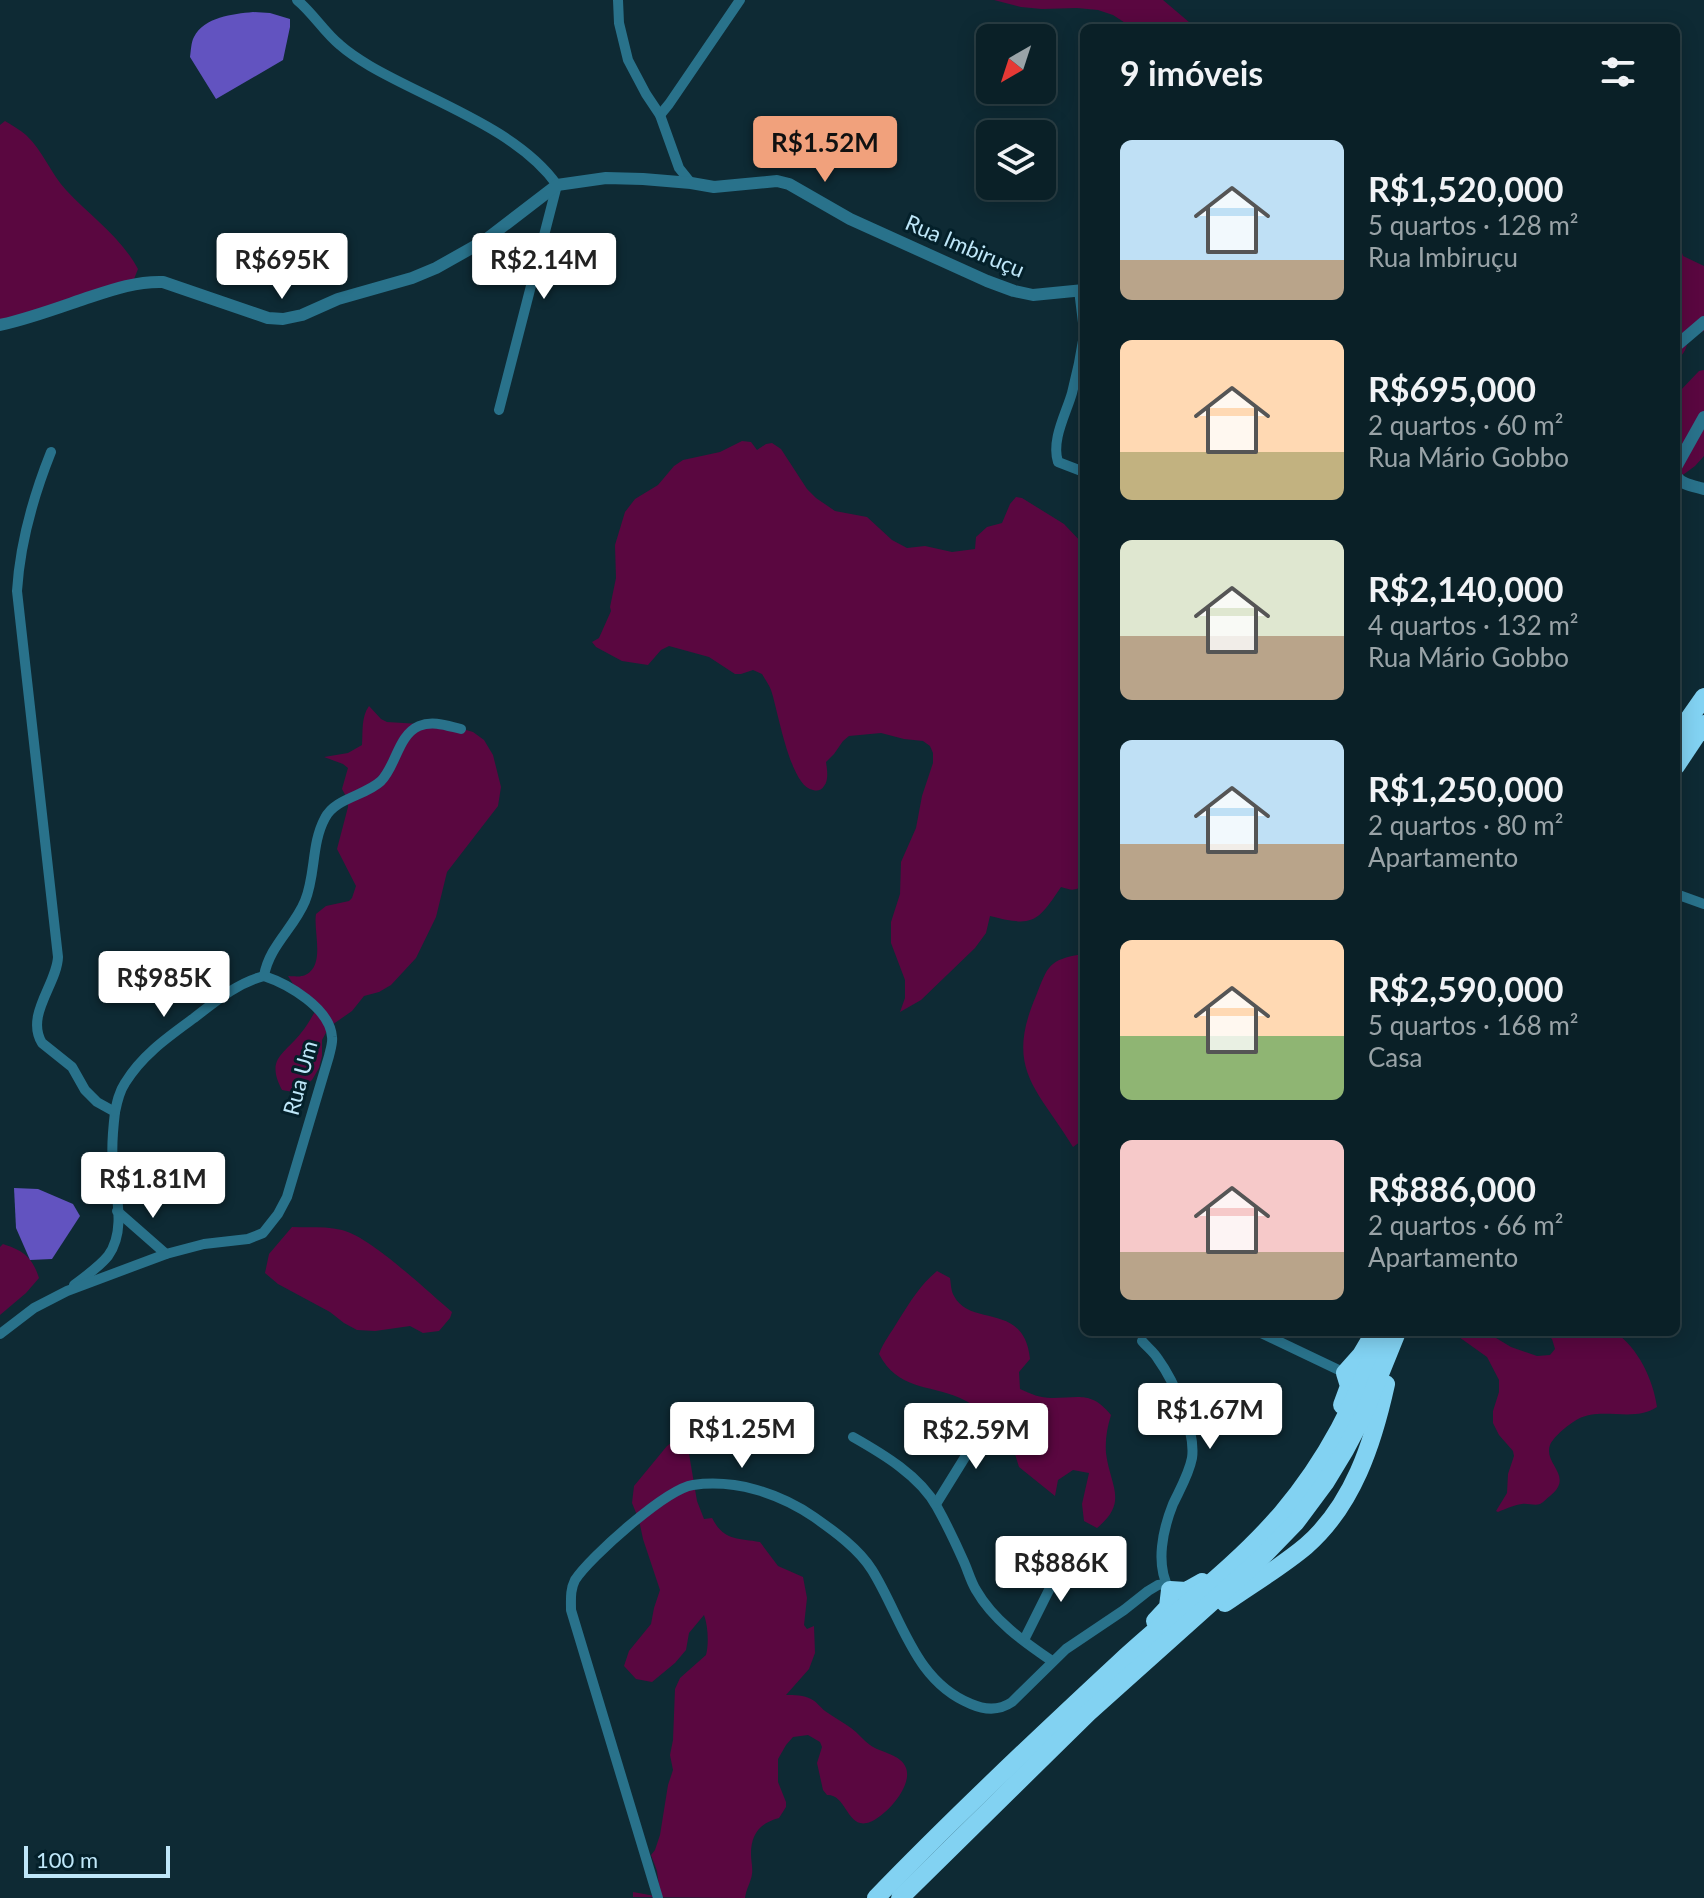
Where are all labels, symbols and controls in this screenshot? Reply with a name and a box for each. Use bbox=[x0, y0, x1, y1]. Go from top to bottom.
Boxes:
north arrow bbox=[976, 24, 1056, 104]
map controls bbox=[976, 24, 1056, 200]
icon: filters bbox=[1596, 50, 1640, 94]
text: 9 imóveis bbox=[1120, 52, 1263, 93]
pin: R$1.52M bbox=[751, 116, 899, 184]
button: layers bbox=[976, 120, 1056, 200]
text: R$1.52M bbox=[771, 126, 879, 158]
text: R$1,520,000 bbox=[1368, 168, 1564, 209]
icon: home bbox=[1184, 172, 1280, 268]
street label: Rua Imbiruçu bbox=[902, 208, 1029, 283]
text: 5 quartos · 128 m² bbox=[1368, 209, 1578, 241]
pin: R$695K bbox=[217, 233, 347, 301]
pin: R$2.14M bbox=[470, 233, 618, 301]
text: Rua Imbiruçu bbox=[1368, 241, 1518, 273]
text: R$695K bbox=[235, 243, 329, 275]
text: R$2.14M bbox=[490, 243, 598, 275]
text: R$695,000 bbox=[1368, 368, 1536, 409]
icon: home bbox=[1184, 372, 1280, 468]
text: 2 quartos · 60 m² bbox=[1368, 409, 1563, 441]
text: Rua Mário Gobbo bbox=[1368, 441, 1569, 473]
text: R$2,140,000 bbox=[1368, 568, 1564, 609]
icon: home bbox=[1184, 572, 1280, 668]
text: 4 quartos · 132 m² bbox=[1368, 609, 1578, 641]
text: Rua Mário Gobbo bbox=[1368, 641, 1569, 673]
text: R$1,250,000 bbox=[1368, 768, 1564, 809]
icon: home bbox=[1184, 772, 1280, 868]
text: 2 quartos · 80 m² bbox=[1368, 809, 1563, 841]
text: Apartamento bbox=[1368, 841, 1518, 873]
pin: R$985K bbox=[99, 951, 229, 1019]
text: R$985K bbox=[117, 961, 211, 993]
text: R$2,590,000 bbox=[1368, 968, 1564, 1009]
icon: home bbox=[1184, 972, 1280, 1068]
text: 5 quartos · 168 m² bbox=[1368, 1009, 1578, 1041]
street label: Rua Um bbox=[277, 1038, 322, 1118]
text: Casa bbox=[1368, 1041, 1422, 1073]
pin: R$1.81M bbox=[79, 1152, 227, 1220]
text: R$1.81M bbox=[99, 1162, 207, 1194]
text: R$886,000 bbox=[1368, 1168, 1536, 1209]
icon: home bbox=[1184, 1172, 1280, 1268]
text: 2 quartos · 66 m² bbox=[1368, 1209, 1563, 1241]
text: Apartamento bbox=[1368, 1241, 1518, 1273]
pin: R$1.67M bbox=[1136, 1383, 1284, 1451]
text: R$1.67M bbox=[1156, 1393, 1264, 1425]
pin: R$1.25M bbox=[668, 1402, 816, 1470]
pin: R$2.59M bbox=[902, 1403, 1050, 1471]
text: R$1.25M bbox=[688, 1412, 796, 1444]
text: R$2.59M bbox=[922, 1413, 1030, 1445]
pin: R$886K bbox=[996, 1536, 1126, 1604]
text: R$886K bbox=[1014, 1546, 1108, 1578]
scale bar bbox=[24, 1842, 170, 1878]
text: 100 m bbox=[36, 1846, 98, 1873]

